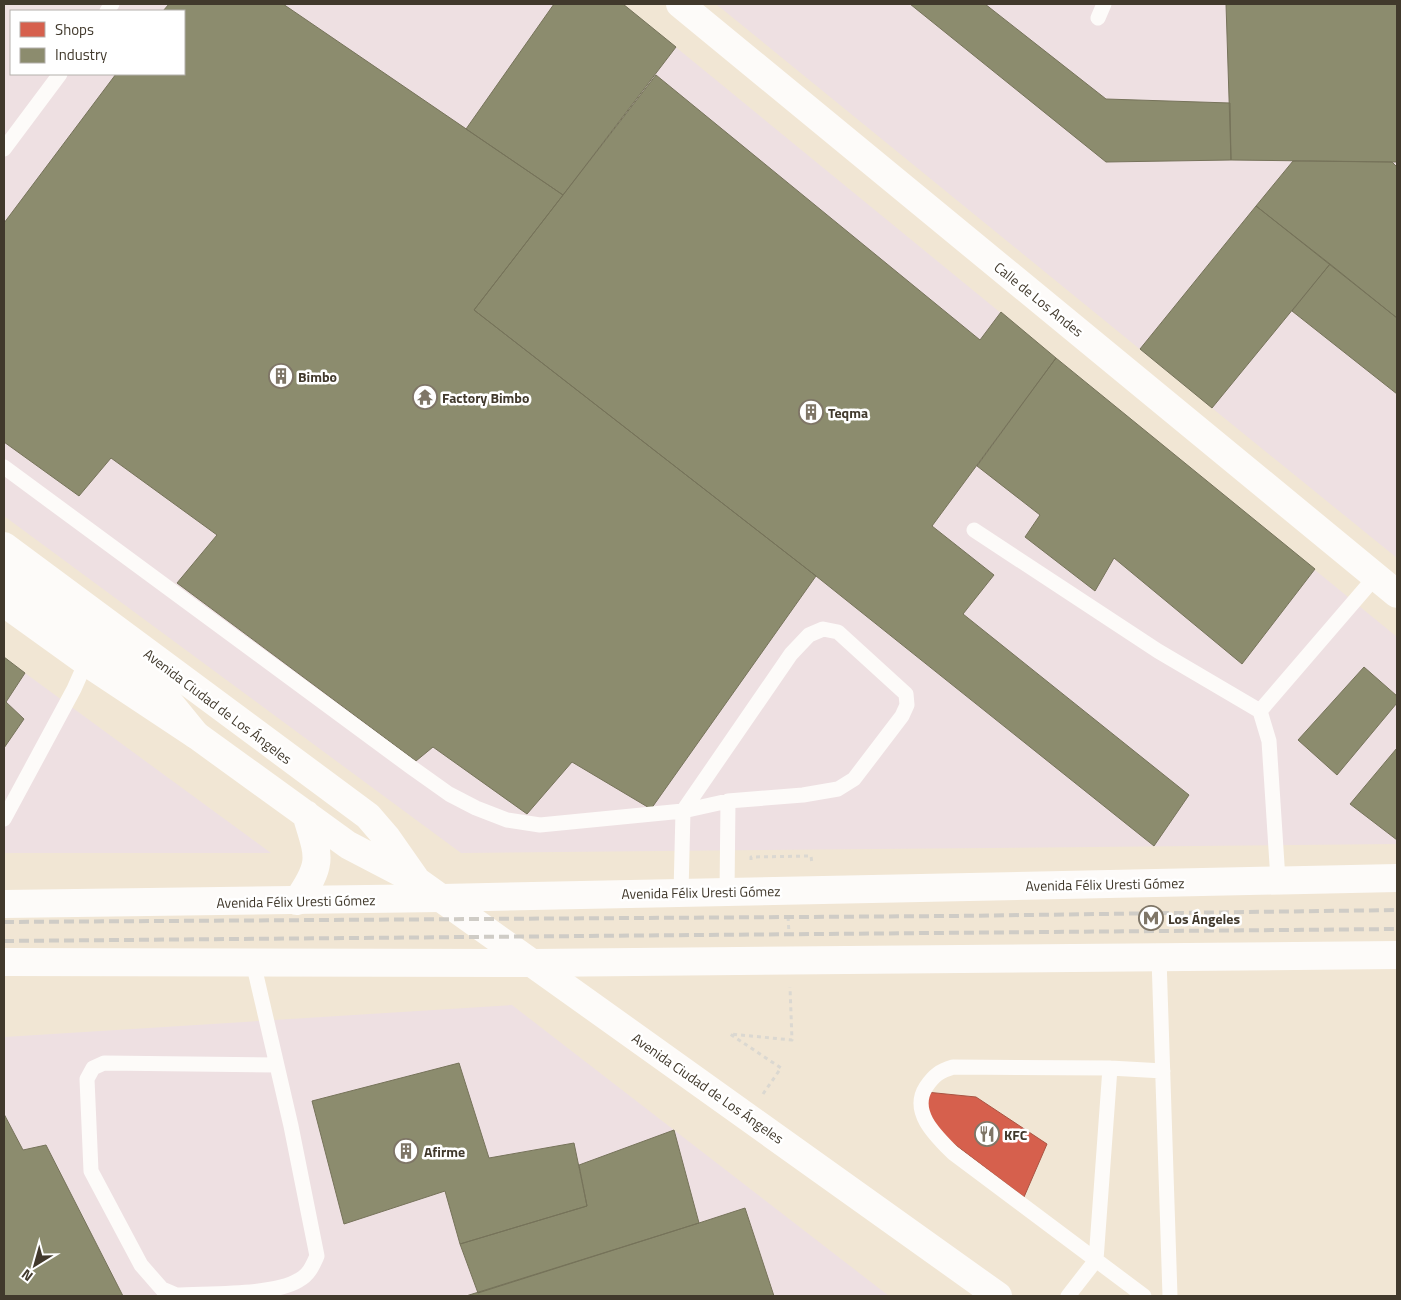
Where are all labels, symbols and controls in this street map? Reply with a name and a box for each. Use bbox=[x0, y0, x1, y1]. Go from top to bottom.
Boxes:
legend bbox=[10, 10, 185, 75]
text: Shops bbox=[55, 18, 94, 41]
text: Industry bbox=[55, 43, 107, 66]
street label: Calle de Los Andes bbox=[990, 256, 1088, 342]
building icon: Bimbo bbox=[268, 363, 294, 389]
place label: Bimbo bbox=[298, 366, 337, 387]
temple icon: Factory Bimbo bbox=[412, 384, 438, 410]
place label: Factory Bimbo bbox=[442, 387, 529, 408]
building icon: Teqma bbox=[798, 399, 824, 425]
place label: Teqma bbox=[828, 402, 868, 423]
street label: Avenida Ciudad de Los Ángeles bbox=[139, 643, 297, 769]
street label: Avenida Félix Uresti Gómez bbox=[1025, 872, 1185, 896]
street label: Avenida Félix Uresti Gómez bbox=[621, 880, 781, 904]
street label: Avenida Félix Uresti Gómez bbox=[216, 889, 376, 913]
metro station icon: Los Ángeles bbox=[1138, 905, 1164, 931]
place label: Los Ángeles bbox=[1168, 908, 1240, 929]
street label: Avenida Ciudad de Los Ángeles bbox=[628, 1027, 788, 1149]
restaurant icon: KFC bbox=[974, 1121, 1000, 1147]
place label: KFC bbox=[1004, 1124, 1028, 1145]
building icon: Afirme bbox=[393, 1138, 419, 1164]
place label: Afirme bbox=[424, 1141, 465, 1162]
north arrow bbox=[10, 1240, 60, 1290]
text: N bbox=[17, 1264, 37, 1287]

